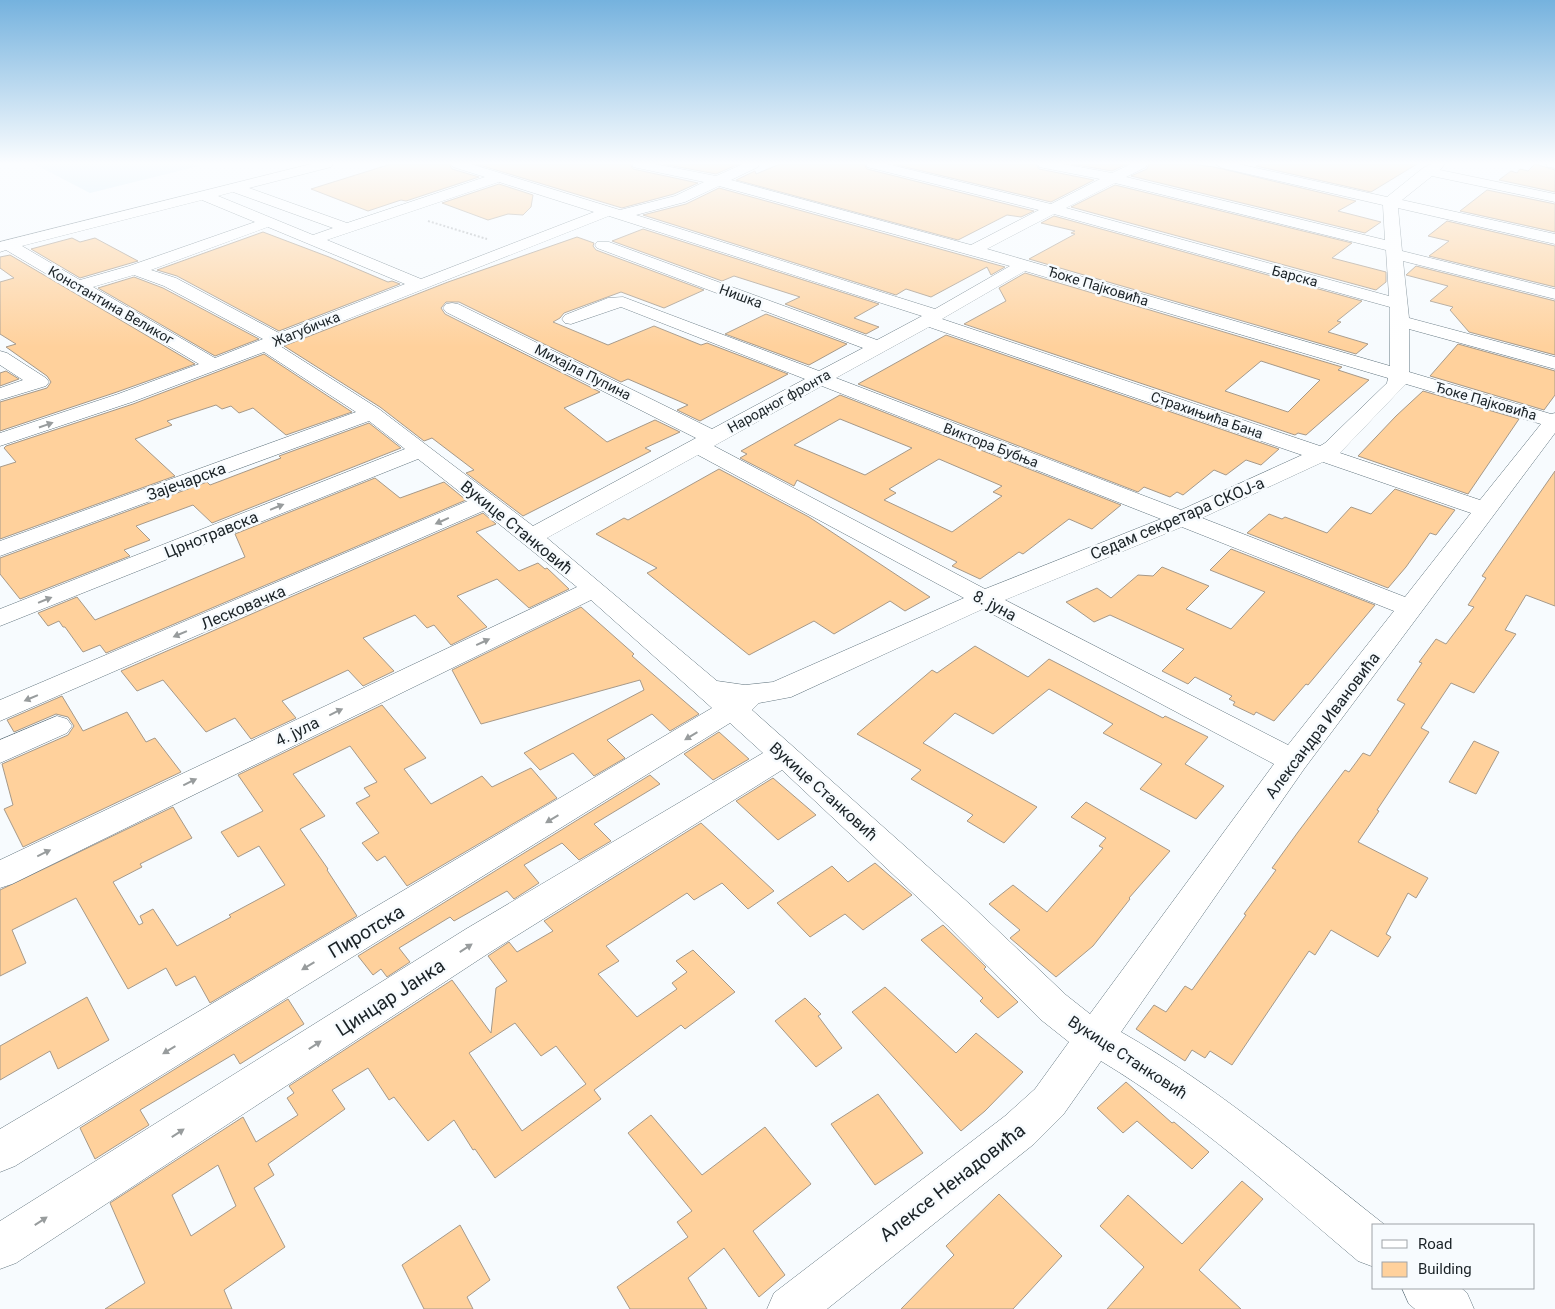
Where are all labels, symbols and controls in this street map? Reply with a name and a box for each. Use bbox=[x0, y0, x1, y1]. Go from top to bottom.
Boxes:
street label: Барска bbox=[1270, 262, 1320, 290]
street label: Константина Великог bbox=[45, 263, 177, 348]
street label: Ђоке Пајковића bbox=[1046, 263, 1150, 309]
street label: Нишка bbox=[717, 281, 765, 311]
street label: Жагубичка bbox=[270, 308, 342, 350]
street label: Михајла Пупина bbox=[532, 341, 634, 403]
street label: Народног фронта bbox=[725, 366, 833, 436]
street label: Ђоке Пајковића bbox=[1433, 379, 1539, 423]
street label: Страхињића Бана bbox=[1149, 388, 1265, 442]
one-way arrow bbox=[39, 420, 54, 428]
street label: Виктора Бубња bbox=[941, 420, 1041, 470]
street label: Зајечарска bbox=[144, 458, 228, 505]
street label: Седам секретара СКОЈ-а bbox=[1087, 473, 1267, 564]
street label: Вукице Станковић bbox=[457, 476, 576, 578]
one-way arrow bbox=[270, 503, 285, 510]
street label: Црнотравска bbox=[162, 507, 261, 562]
one-way arrow bbox=[435, 517, 449, 525]
street label: Лесковачка bbox=[198, 581, 288, 634]
street label: 8. јуна bbox=[970, 586, 1020, 625]
one-way arrow bbox=[38, 595, 52, 603]
one-way arrow bbox=[172, 630, 187, 638]
one-way arrow bbox=[476, 638, 490, 646]
street label: Александра Ивановића bbox=[1261, 648, 1384, 802]
one-way arrow bbox=[24, 695, 38, 703]
one-way arrow bbox=[329, 708, 344, 716]
street label: 4. јула bbox=[272, 713, 322, 750]
one-way arrow bbox=[685, 731, 698, 740]
street label: Вукице Станковић bbox=[766, 738, 881, 845]
one-way arrow bbox=[183, 778, 197, 786]
one-way arrow bbox=[546, 815, 559, 824]
one-way arrow bbox=[37, 849, 51, 857]
street label: Пиротска bbox=[324, 900, 409, 963]
one-way arrow bbox=[459, 943, 473, 953]
street label: Цинцар Јанка bbox=[332, 954, 449, 1041]
one-way arrow bbox=[302, 962, 315, 971]
street label: Вукице Станковић bbox=[1065, 1012, 1191, 1103]
one-way arrow bbox=[308, 1041, 321, 1050]
one-way arrow bbox=[162, 1046, 175, 1055]
street label: Алексе Ненадовића bbox=[875, 1118, 1030, 1246]
one-way arrow bbox=[171, 1128, 184, 1138]
one-way arrow bbox=[34, 1216, 48, 1226]
legend bbox=[1372, 1224, 1535, 1289]
text: Road bbox=[1418, 1235, 1452, 1253]
text: Building bbox=[1418, 1260, 1472, 1278]

